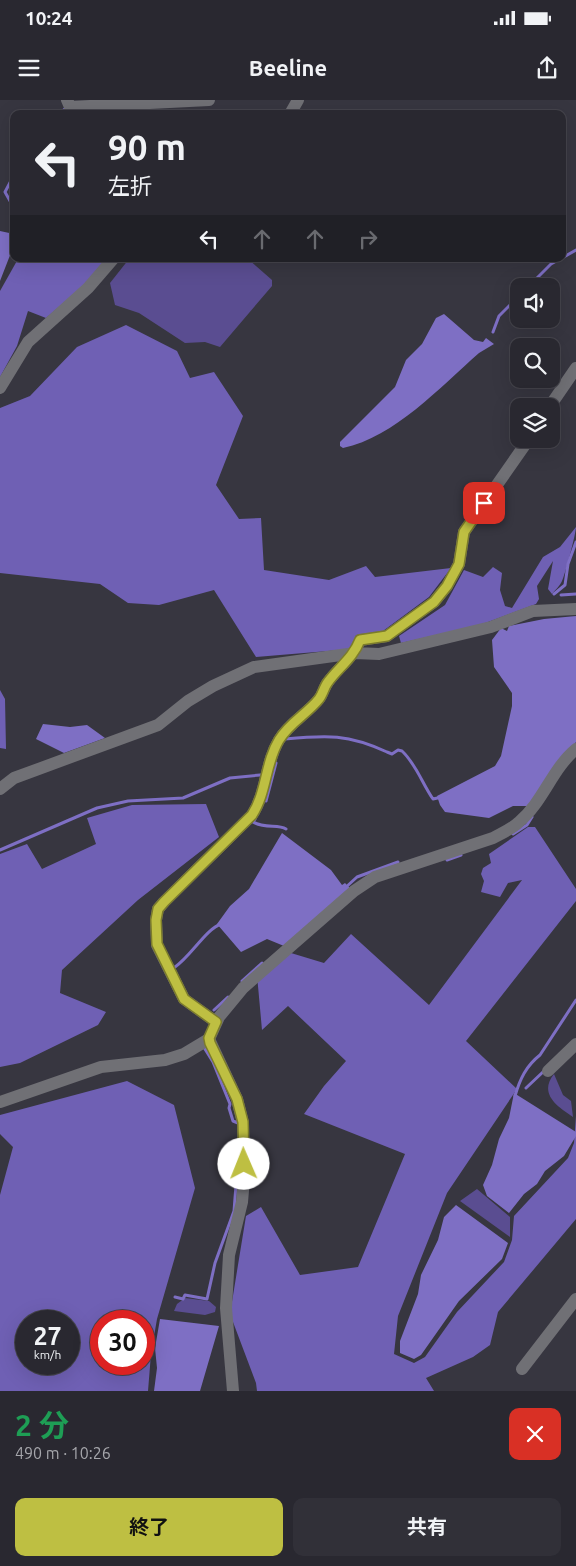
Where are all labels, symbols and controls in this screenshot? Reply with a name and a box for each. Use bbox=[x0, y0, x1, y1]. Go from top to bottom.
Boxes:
text: 10:24 bbox=[25, 7, 73, 29]
icon: menu bbox=[15, 54, 43, 82]
icon: share bbox=[533, 54, 561, 82]
text: Beeline bbox=[249, 55, 327, 80]
text: 90 m bbox=[108, 127, 186, 167]
icon: left bbox=[25, 130, 90, 195]
text: 左折 bbox=[108, 173, 152, 198]
icon: left bbox=[195, 225, 223, 253]
icon: ahead bbox=[248, 225, 276, 253]
icon: ahead bbox=[301, 225, 329, 253]
icon: right bbox=[354, 225, 382, 253]
map controls bbox=[510, 278, 560, 448]
button: sound bbox=[510, 278, 560, 328]
button: search bbox=[510, 338, 560, 388]
button: layers bbox=[510, 398, 560, 448]
pin bbox=[463, 482, 505, 524]
icon: arrive bbox=[470, 489, 498, 517]
position arrow bbox=[217, 1137, 269, 1189]
speed limit sign: 30 bbox=[90, 1310, 155, 1375]
text: 27 bbox=[33, 1322, 62, 1350]
text: km/h bbox=[34, 1348, 61, 1361]
text: 2 分 bbox=[15, 1408, 69, 1442]
button: close bbox=[509, 1408, 561, 1460]
text: 490 m · 10:26 bbox=[15, 1444, 111, 1462]
button: 終了 bbox=[15, 1498, 283, 1556]
button: 共有 bbox=[293, 1498, 561, 1556]

